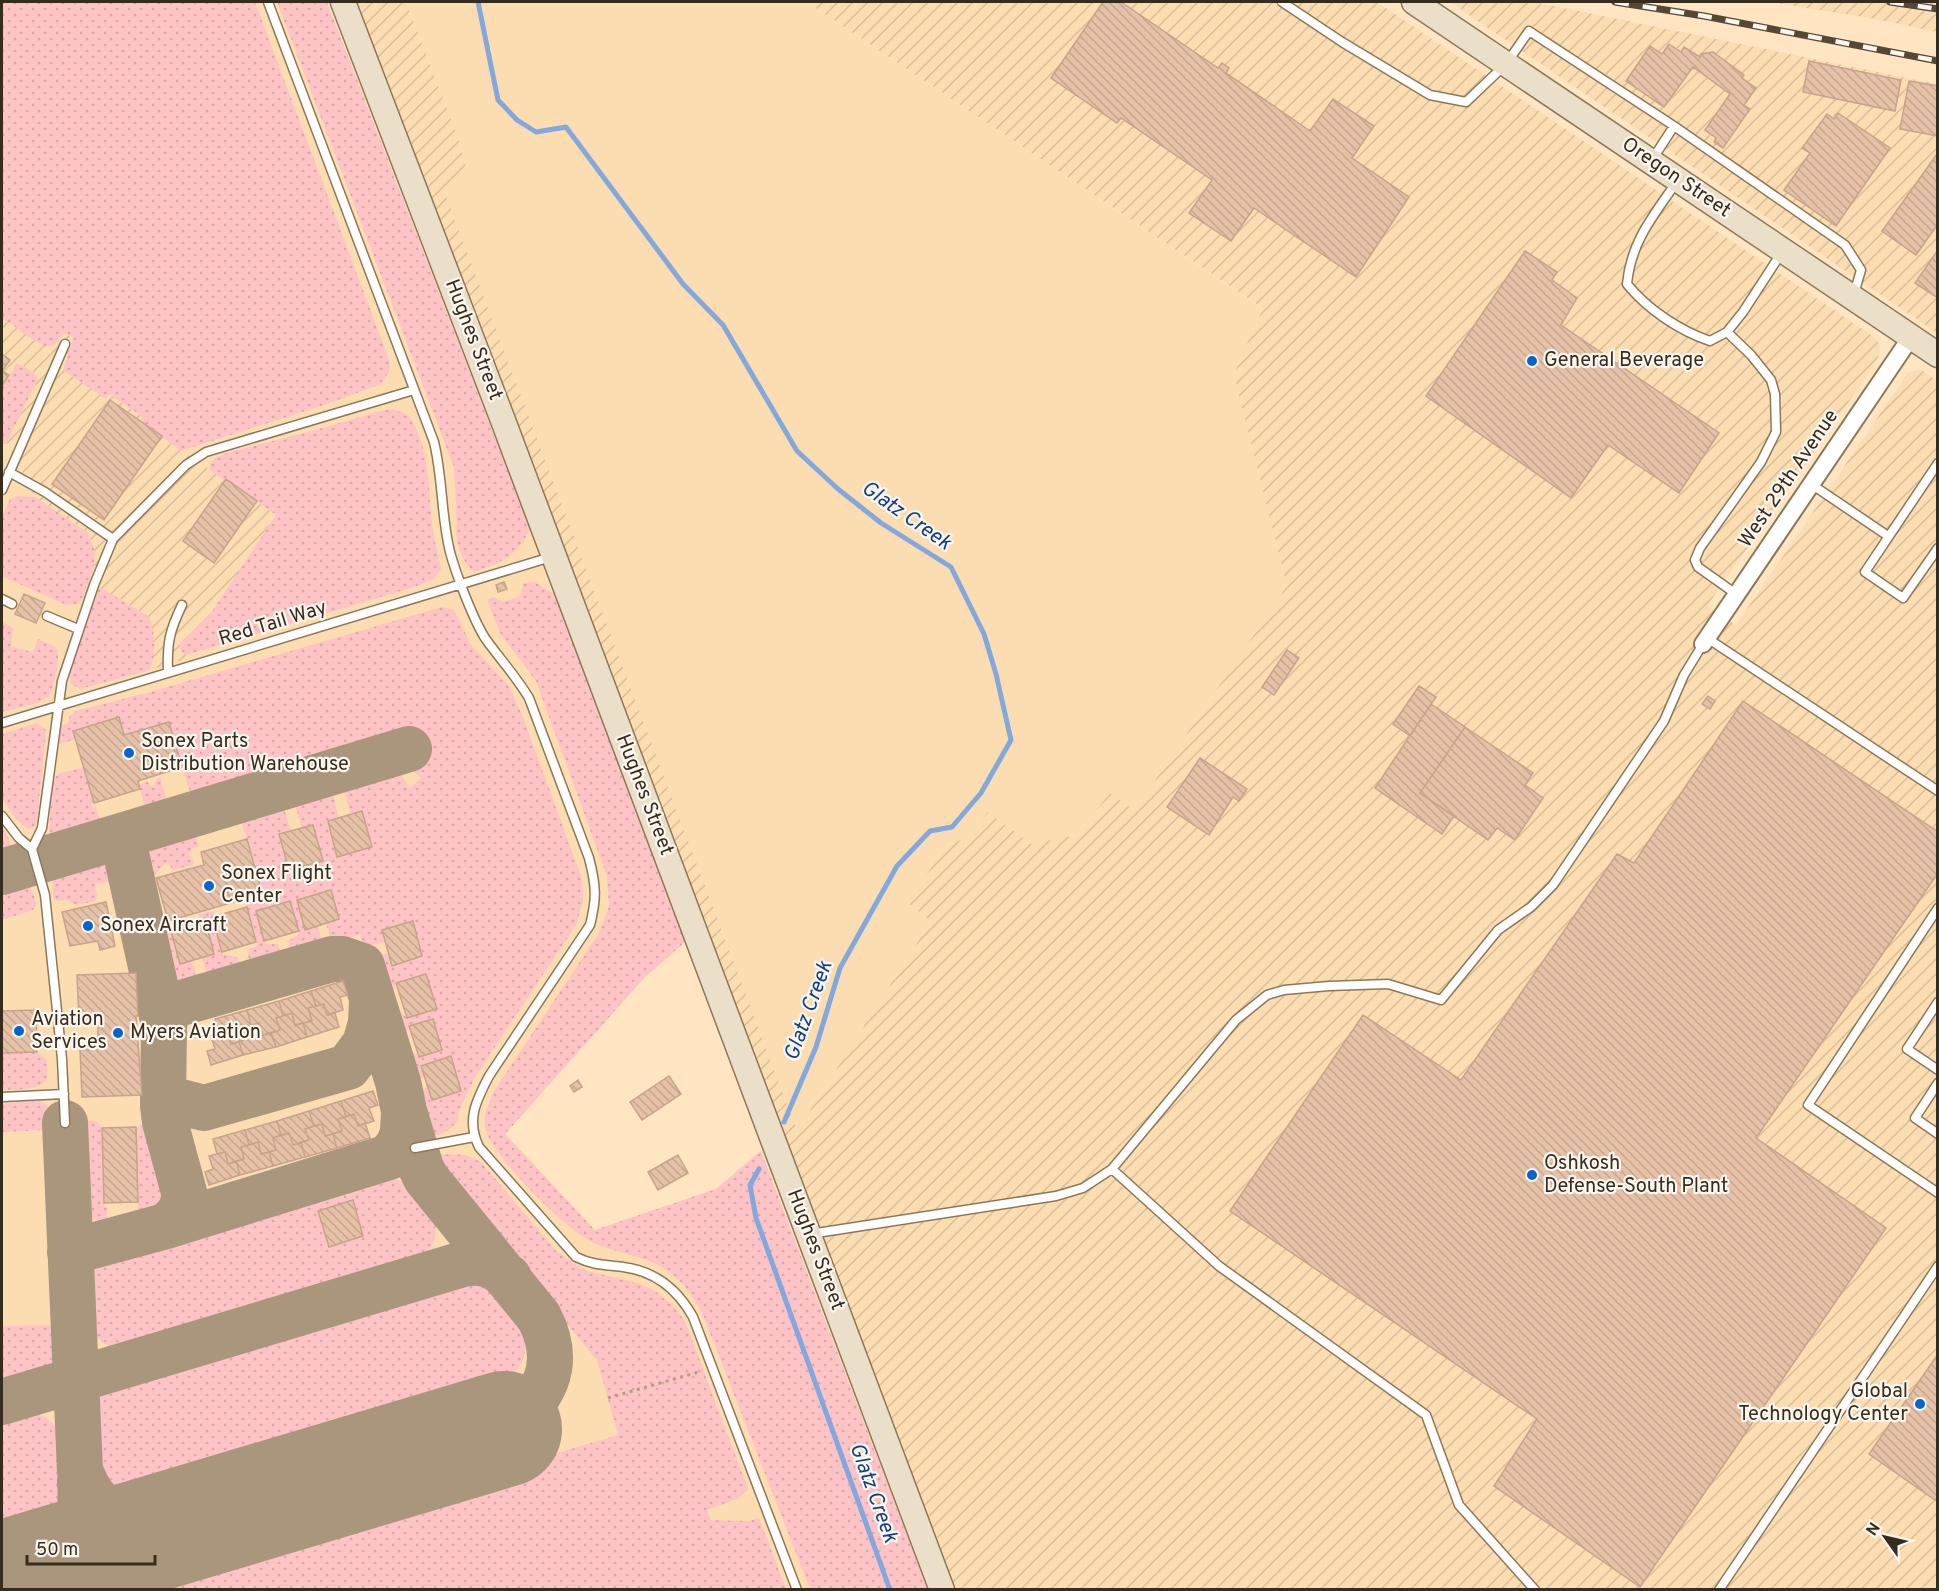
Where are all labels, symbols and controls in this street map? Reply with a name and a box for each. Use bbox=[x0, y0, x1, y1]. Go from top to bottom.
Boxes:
street label: Oregon Street bbox=[1616, 132, 1736, 224]
street label: Hughes Street bbox=[438, 276, 508, 404]
place label: General Beverage bbox=[1544, 348, 1704, 374]
marker: General Beverage bbox=[1525, 354, 1539, 368]
street label: West 29th Avenue bbox=[1733, 405, 1845, 553]
water label: Glatz Creek bbox=[856, 475, 957, 557]
street label: Red Tail Way bbox=[216, 595, 330, 653]
place label: Sonex Parts Distribution Warehouse bbox=[141, 729, 349, 778]
street label: Hughes Street bbox=[609, 731, 679, 859]
marker: Sonex Parts Distribution Warehouse bbox=[122, 746, 136, 760]
place label: Sonex Flight Center bbox=[221, 861, 332, 910]
marker: Sonex Flight Center bbox=[202, 879, 216, 893]
place label: Sonex Aircraft bbox=[100, 913, 227, 939]
marker: Sonex Aircraft bbox=[81, 919, 95, 933]
water label: Glatz Creek bbox=[779, 957, 840, 1064]
place label: Aviation Services bbox=[31, 1007, 107, 1056]
place label: Myers Aviation bbox=[130, 1020, 261, 1046]
marker: Aviation Services bbox=[12, 1024, 26, 1038]
marker: Myers Aviation bbox=[111, 1026, 125, 1040]
place label: Oshkosh Defense-South Plant bbox=[1544, 1151, 1728, 1200]
marker: Oshkosh Defense-South Plant bbox=[1525, 1168, 1539, 1182]
street label: Hughes Street bbox=[780, 1186, 850, 1314]
place label: Global Technology Center bbox=[1738, 1379, 1908, 1428]
marker: Global Technology Center bbox=[1913, 1397, 1927, 1411]
water label: Glatz Creek bbox=[843, 1440, 904, 1547]
north arrow bbox=[1855, 1507, 1915, 1567]
text: N bbox=[1863, 1519, 1886, 1540]
scale bar bbox=[27, 1528, 154, 1566]
text: 50 m bbox=[36, 1539, 78, 1562]

